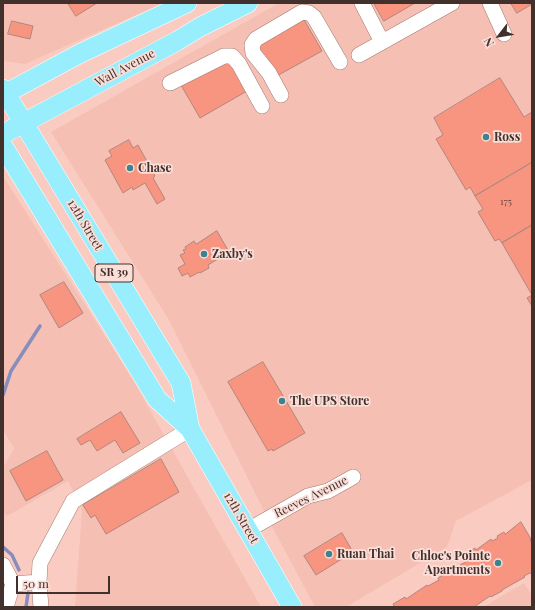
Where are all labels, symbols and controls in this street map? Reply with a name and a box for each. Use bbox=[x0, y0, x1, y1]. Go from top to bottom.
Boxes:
north arrow bbox=[479, 16, 519, 56]
text: N bbox=[480, 35, 497, 50]
street label: Wall Avenue bbox=[93, 46, 157, 90]
place label: Ross bbox=[494, 130, 520, 144]
marker: Ross bbox=[481, 132, 491, 142]
place label: Chase bbox=[138, 161, 172, 175]
marker: Chase bbox=[125, 163, 135, 173]
house number: 175 bbox=[500, 196, 512, 208]
street label: 12th Street bbox=[64, 197, 106, 253]
place label: Zaxby's bbox=[212, 247, 253, 261]
marker: Zaxby's bbox=[199, 249, 209, 259]
road number: SR 39 bbox=[95, 264, 133, 282]
place label: The UPS Store bbox=[290, 394, 369, 408]
marker: The UPS Store bbox=[277, 396, 287, 406]
street label: Reeves Avenue bbox=[272, 473, 350, 521]
street label: 12th Street bbox=[221, 490, 261, 546]
place label: Ruan Thai bbox=[337, 547, 394, 561]
marker: Ruan Thai bbox=[324, 549, 334, 559]
place label: Chloe's Pointe Apartments bbox=[412, 549, 490, 577]
marker: Chloe's Pointe Apartments bbox=[493, 558, 503, 568]
scale bar bbox=[18, 568, 112, 594]
text: 50 m bbox=[23, 575, 49, 591]

